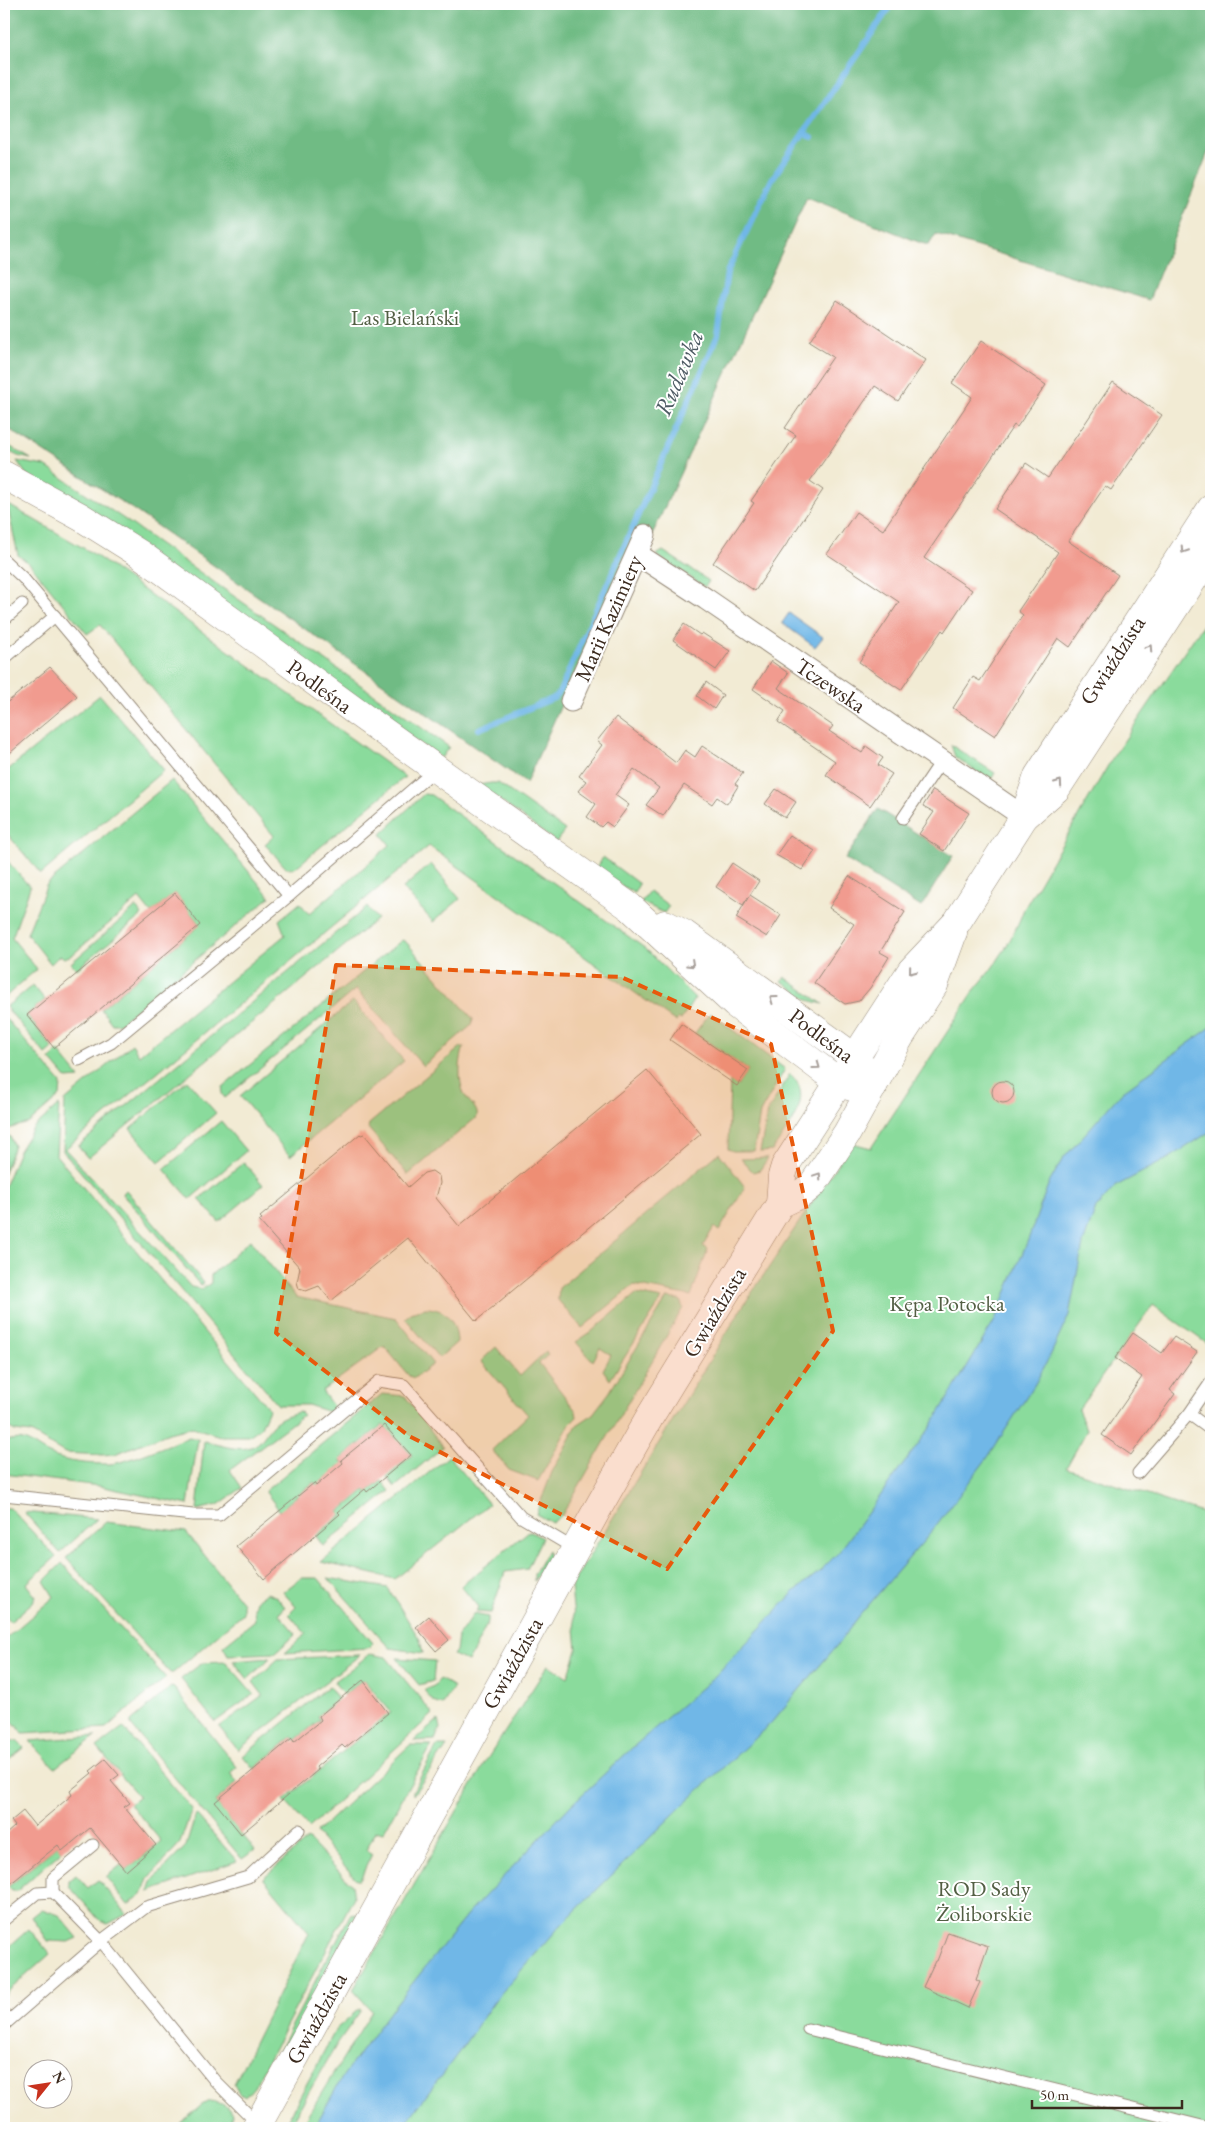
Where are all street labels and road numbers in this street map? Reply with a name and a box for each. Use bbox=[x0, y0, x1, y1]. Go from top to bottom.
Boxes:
street label: Marii Kazimiery bbox=[568, 550, 649, 686]
street label: Gwiaździsta bbox=[1073, 610, 1152, 710]
street label: Tczewska bbox=[790, 651, 872, 720]
street label: Podleśna bbox=[281, 653, 359, 720]
street label: Podleśna bbox=[783, 1001, 860, 1070]
street label: Gwiaździsta bbox=[676, 1261, 753, 1363]
street label: Gwiaździsta bbox=[475, 1612, 550, 1714]
street label: Gwiaździsta bbox=[279, 1967, 354, 2069]

